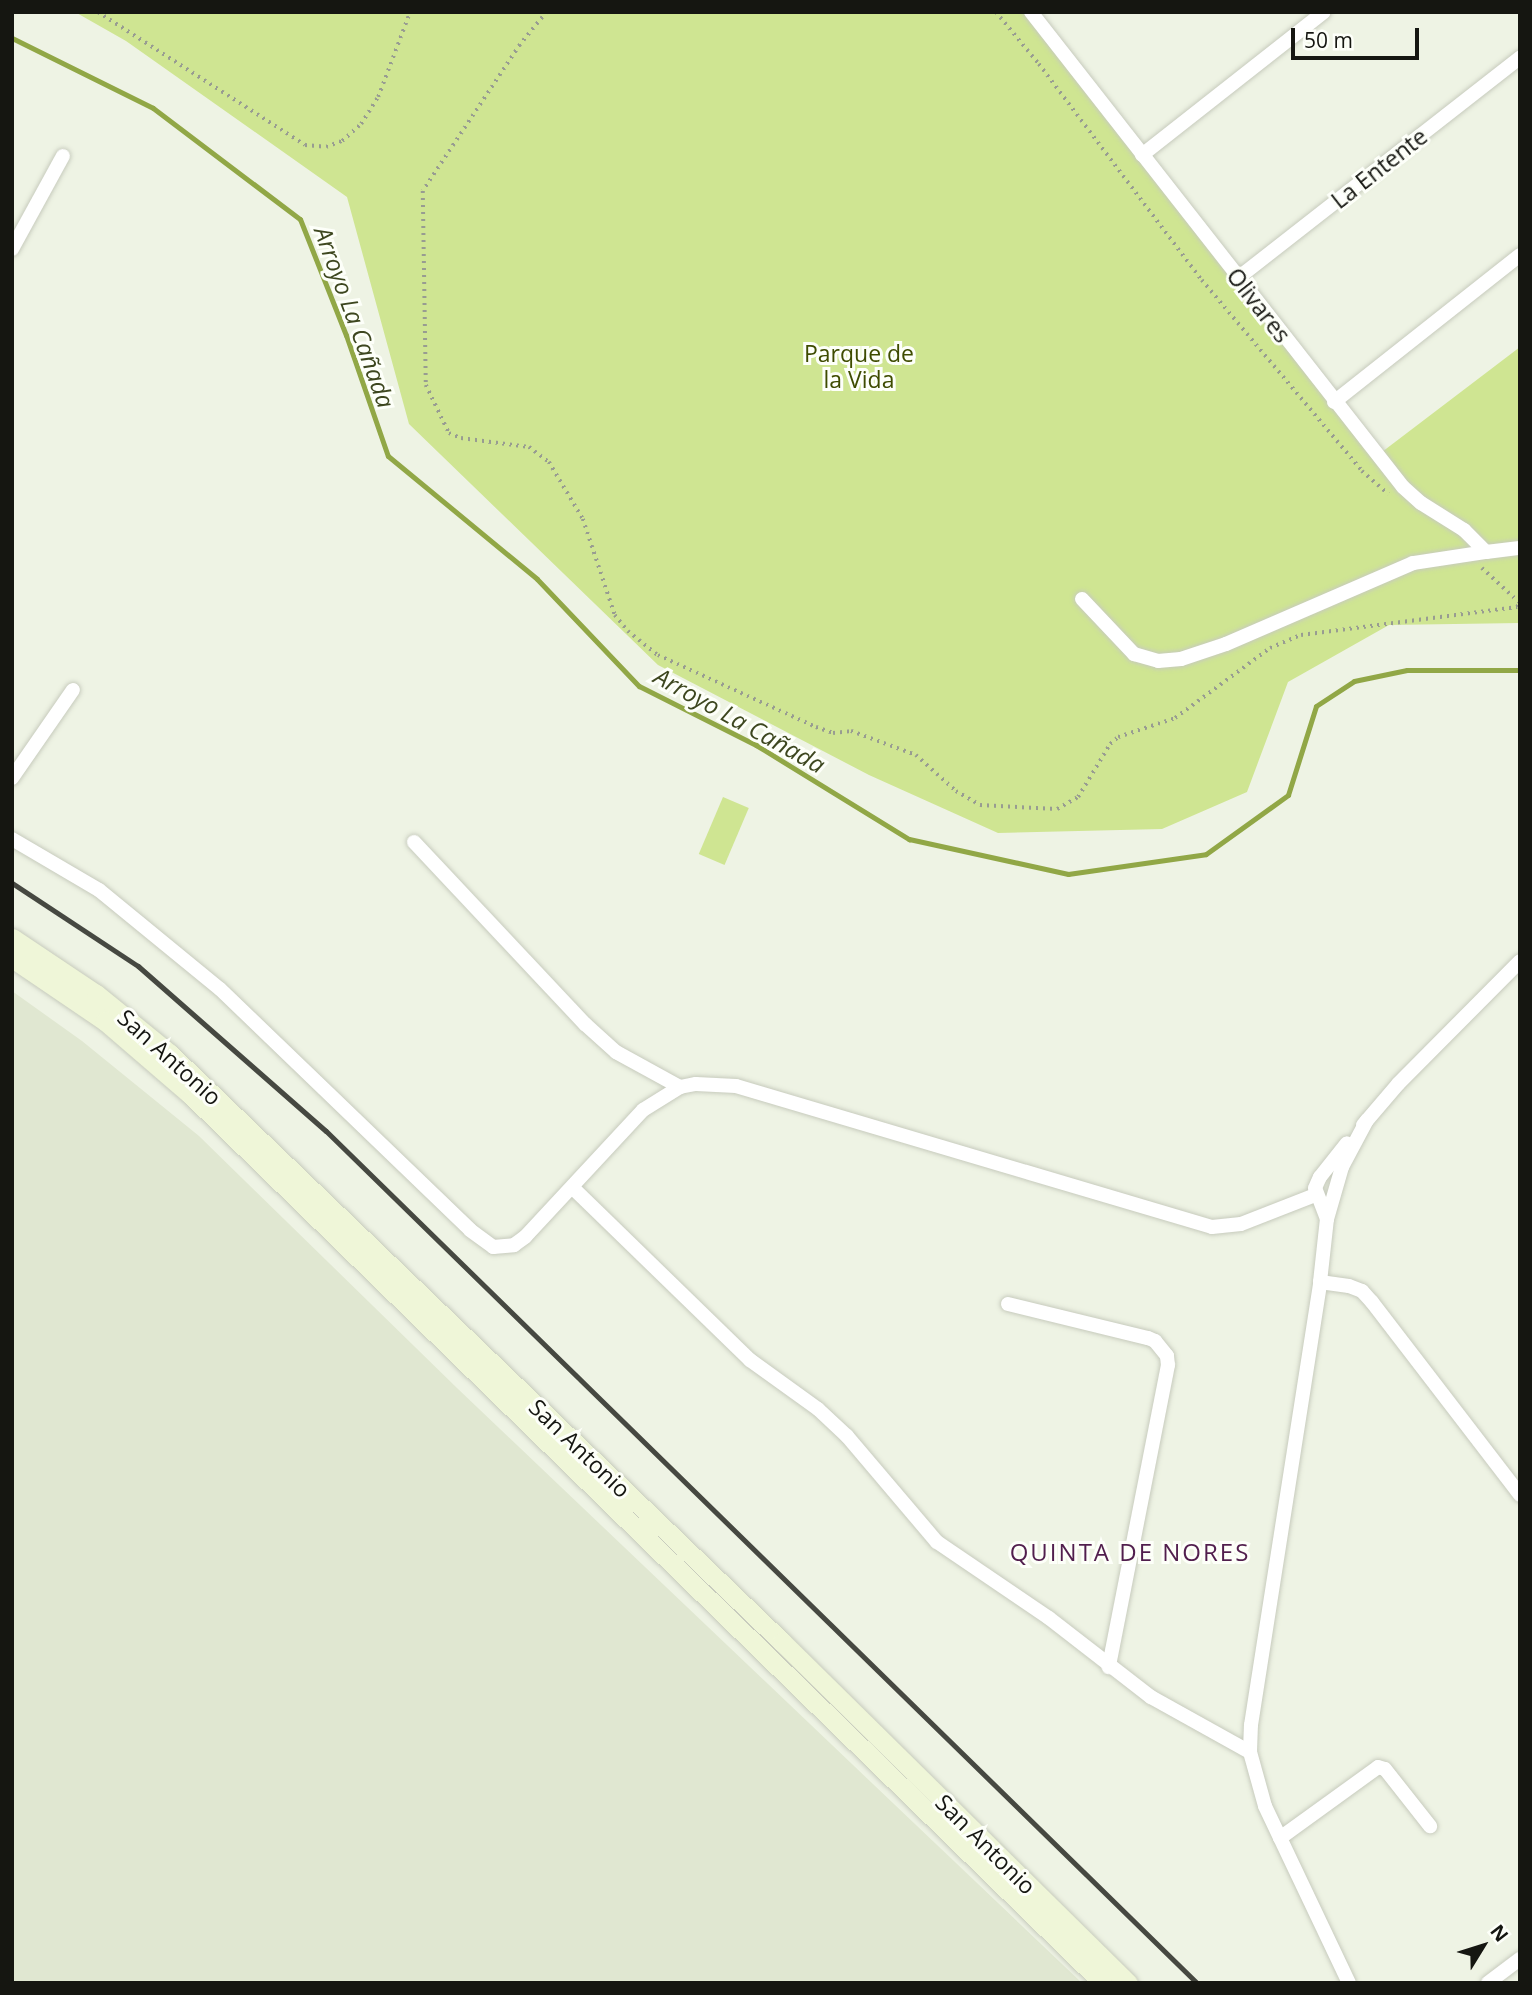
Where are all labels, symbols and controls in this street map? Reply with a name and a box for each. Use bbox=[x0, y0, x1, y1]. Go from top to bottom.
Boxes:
scale bar bbox=[1294, 14, 1422, 58]
text: 50 m bbox=[1304, 26, 1353, 54]
street label: La Entente bbox=[1326, 122, 1432, 214]
water label: Arroyo La Cañada bbox=[309, 223, 401, 411]
street label: Olivares bbox=[1221, 262, 1297, 348]
park label: Parque de la Vida bbox=[804, 339, 914, 393]
water label: Arroyo La Cañada bbox=[650, 661, 830, 779]
street label: San Antonio bbox=[112, 1003, 228, 1111]
street label: San Antonio bbox=[524, 1393, 636, 1503]
district label: QUINTA DE NORES bbox=[1012, 1538, 1248, 1566]
street label: San Antonio bbox=[930, 1788, 1042, 1900]
north arrow bbox=[1448, 1911, 1518, 1981]
text: N bbox=[1485, 1919, 1515, 1947]

